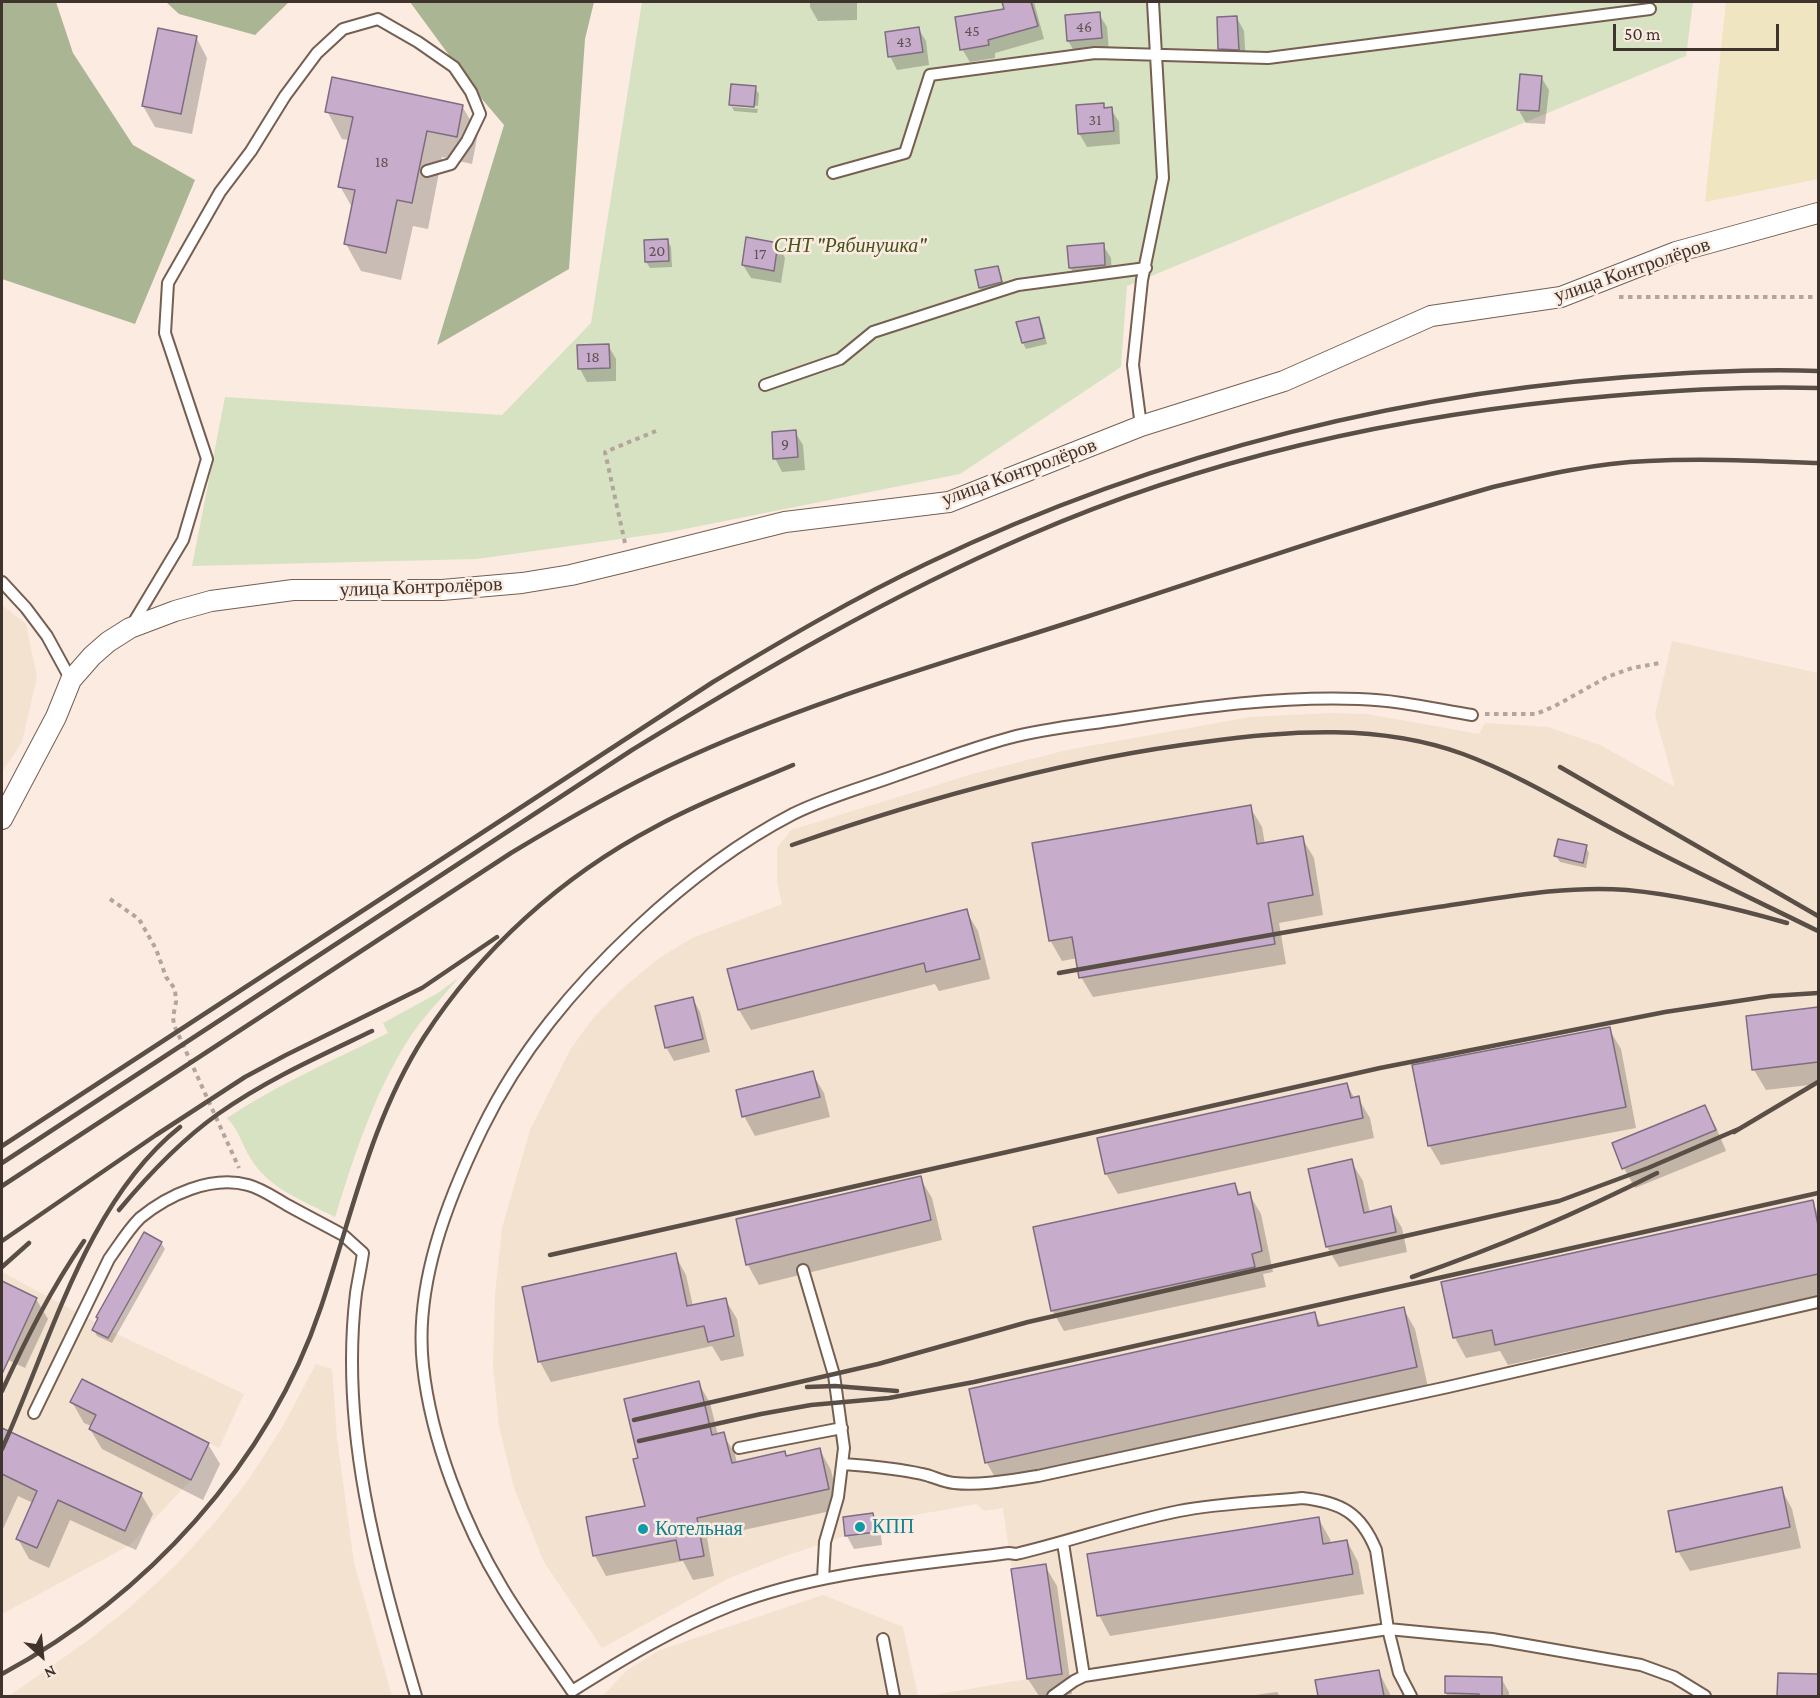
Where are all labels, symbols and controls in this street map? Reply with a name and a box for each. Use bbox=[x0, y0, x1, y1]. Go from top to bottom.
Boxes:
scale bar bbox=[1616, 12, 1782, 50]
house number: 46 bbox=[1076, 17, 1092, 37]
house number: 45 bbox=[964, 21, 980, 41]
text: 50 m bbox=[1624, 24, 1661, 44]
house number: 43 bbox=[896, 32, 912, 52]
house number: 31 bbox=[1089, 110, 1101, 130]
house number: 18 bbox=[375, 152, 389, 172]
street label: улица Контролёров bbox=[1551, 232, 1713, 308]
park label: СНТ "Рябинушка" bbox=[774, 234, 926, 258]
house number: 20 bbox=[649, 241, 665, 261]
house number: 17 bbox=[754, 244, 766, 264]
house number: 18 bbox=[586, 347, 600, 367]
street label: улица Контролёров bbox=[938, 433, 1100, 511]
house number: 9 bbox=[781, 434, 789, 454]
street label: улица Контролёров bbox=[339, 572, 503, 602]
place label: КПП bbox=[872, 1515, 914, 1539]
place label: Котельная bbox=[655, 1517, 743, 1541]
marker: КПП bbox=[853, 1520, 867, 1534]
marker: Котельная bbox=[636, 1522, 650, 1536]
north arrow bbox=[12, 1626, 72, 1686]
text: N bbox=[42, 1662, 59, 1683]

